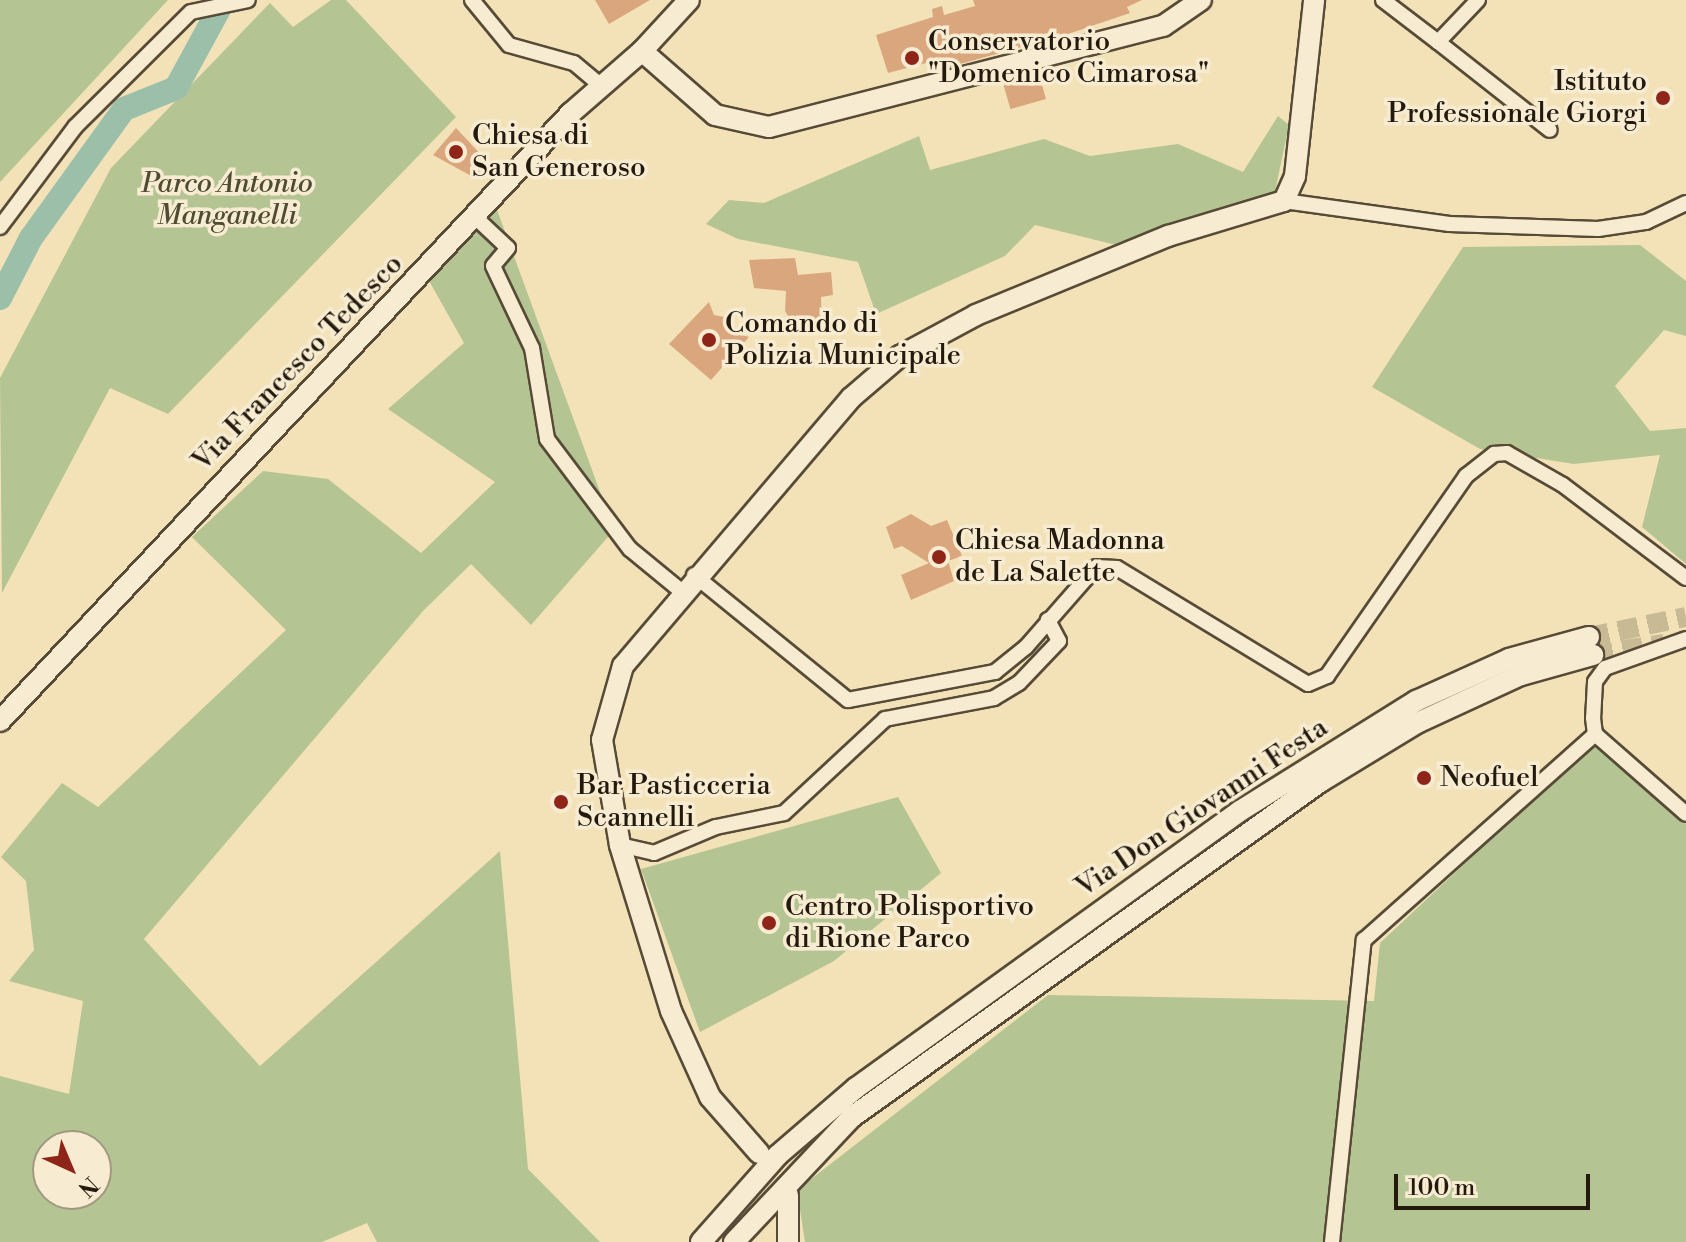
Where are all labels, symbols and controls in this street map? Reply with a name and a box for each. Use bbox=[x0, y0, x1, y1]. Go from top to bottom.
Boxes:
place label: Conservatorio "Domenico Cimarosa" bbox=[928, 25, 1209, 91]
marker: Conservatorio "Domenico Cimarosa" bbox=[903, 49, 921, 67]
place label: Istituto Professionale Giorgi bbox=[1387, 65, 1647, 131]
marker: Istituto Professionale Giorgi bbox=[1654, 89, 1672, 107]
place label: Chiesa di San Generoso bbox=[472, 119, 646, 185]
marker: Chiesa di San Generoso bbox=[447, 143, 465, 161]
park label: Parco Antonio Manganelli bbox=[141, 167, 313, 233]
street label: Via Francesco Tedesco bbox=[186, 248, 410, 478]
place label: Comando di Polizia Municipale bbox=[725, 307, 961, 373]
marker: Comando di Polizia Municipale bbox=[700, 331, 718, 349]
place label: Chiesa Madonna de La Salette bbox=[955, 524, 1165, 590]
marker: Chiesa Madonna de La Salette bbox=[930, 548, 948, 566]
street label: Via Don Giovanni Festa bbox=[1070, 711, 1334, 905]
place label: Neofuel bbox=[1440, 761, 1538, 795]
place label: Bar Pasticceria Scannelli bbox=[577, 769, 771, 835]
marker: Neofuel bbox=[1415, 769, 1433, 787]
marker: Bar Pasticceria Scannelli bbox=[552, 793, 570, 811]
place label: Centro Polisportivo di Rione Parco bbox=[785, 890, 1034, 956]
marker: Centro Polisportivo di Rione Parco bbox=[760, 914, 778, 932]
north arrow bbox=[32, 1130, 112, 1210]
scale bar bbox=[1398, 1158, 1594, 1208]
text: N bbox=[72, 1170, 103, 1202]
text: 100 m bbox=[1408, 1173, 1475, 1203]

